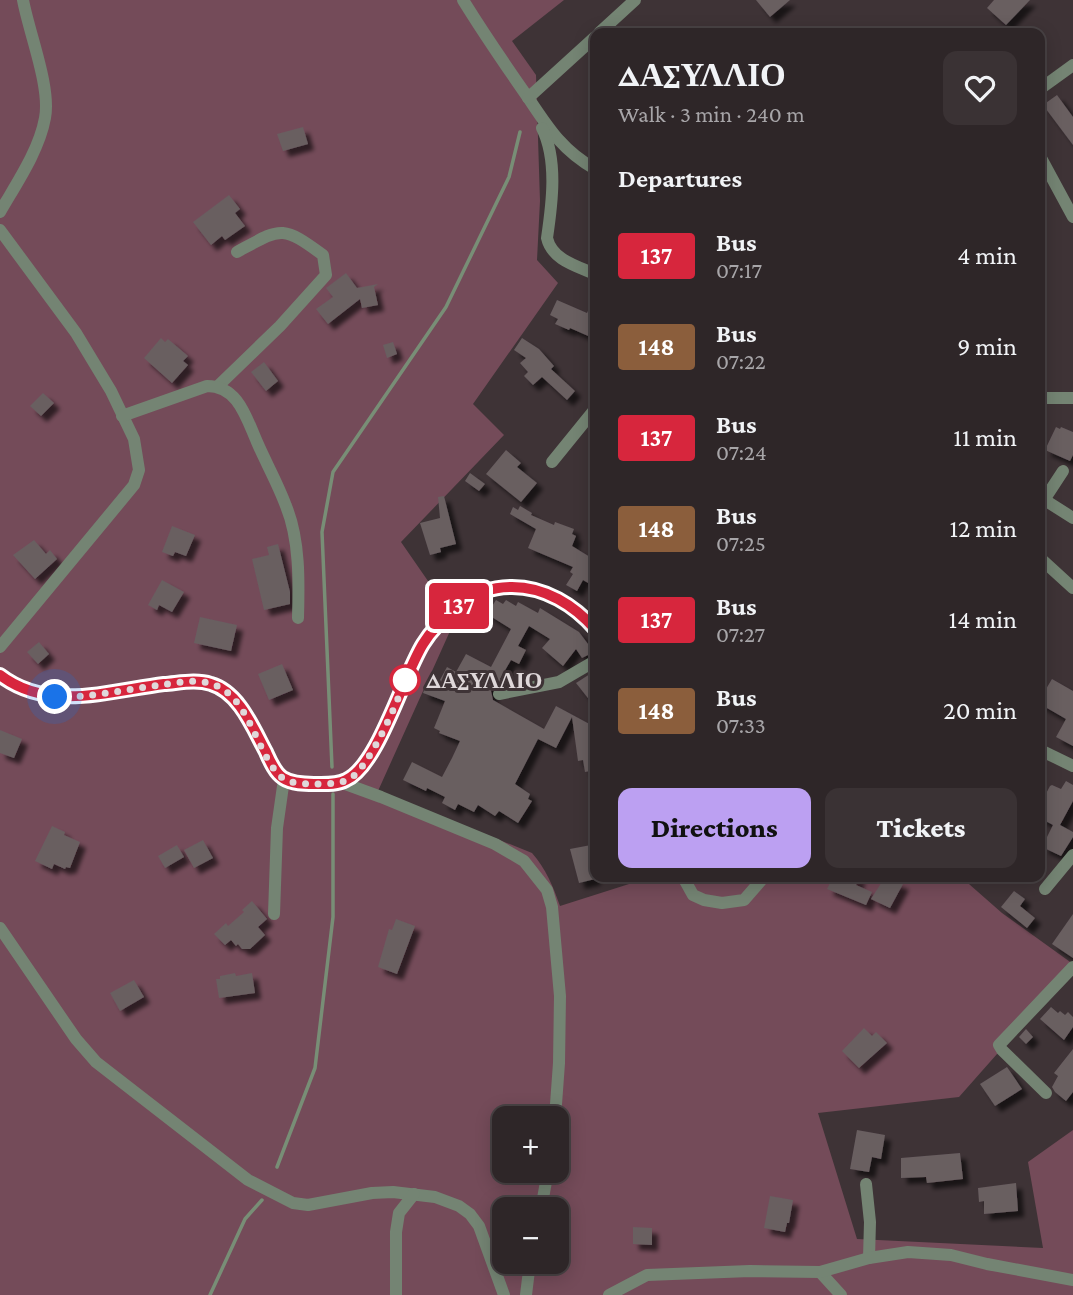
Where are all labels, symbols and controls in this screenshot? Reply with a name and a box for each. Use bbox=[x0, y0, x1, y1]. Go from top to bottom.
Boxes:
button: heart bbox=[943, 51, 1017, 125]
text: ΔΑΣΥΛΛΙΟ bbox=[618, 56, 786, 93]
text: Walk · 3 min · 240 m bbox=[618, 101, 805, 127]
text: Departures bbox=[618, 164, 742, 193]
text: Bus bbox=[716, 228, 757, 257]
text: 4 min bbox=[957, 241, 1017, 270]
text: 137 bbox=[641, 242, 672, 269]
text: 07:17 bbox=[716, 257, 762, 283]
text: Bus bbox=[716, 319, 757, 348]
text: 9 min bbox=[957, 332, 1017, 361]
text: 148 bbox=[639, 333, 674, 360]
text: 07:22 bbox=[716, 348, 766, 374]
text: Bus bbox=[716, 410, 757, 439]
text: 11 min bbox=[953, 423, 1017, 452]
text: 137 bbox=[641, 424, 672, 451]
text: 07:24 bbox=[716, 439, 767, 465]
text: Bus bbox=[716, 501, 757, 530]
text: 12 min bbox=[949, 514, 1017, 543]
text: 148 bbox=[639, 515, 674, 542]
text: 07:25 bbox=[716, 530, 766, 556]
line badge: 137 bbox=[419, 583, 499, 629]
text: 137 bbox=[443, 592, 475, 619]
text: Bus bbox=[716, 592, 757, 621]
text: 14 min bbox=[949, 605, 1017, 634]
text: 137 bbox=[641, 606, 672, 633]
text: 07:27 bbox=[716, 621, 765, 647]
marker: ΔΑΣΥΛΛΙΟ bbox=[390, 665, 420, 695]
place label: ΔΑΣΥΛΛΙΟ bbox=[426, 667, 542, 693]
your location bbox=[37, 679, 72, 714]
text: Bus bbox=[716, 683, 757, 712]
text: 20 min bbox=[943, 696, 1017, 725]
text: 148 bbox=[639, 697, 674, 724]
text: 07:33 bbox=[716, 712, 766, 738]
button: Directions bbox=[618, 788, 811, 868]
button: Tickets bbox=[825, 788, 1017, 868]
map controls bbox=[492, 1106, 569, 1274]
button: + bbox=[492, 1106, 569, 1183]
button: − bbox=[492, 1197, 569, 1274]

